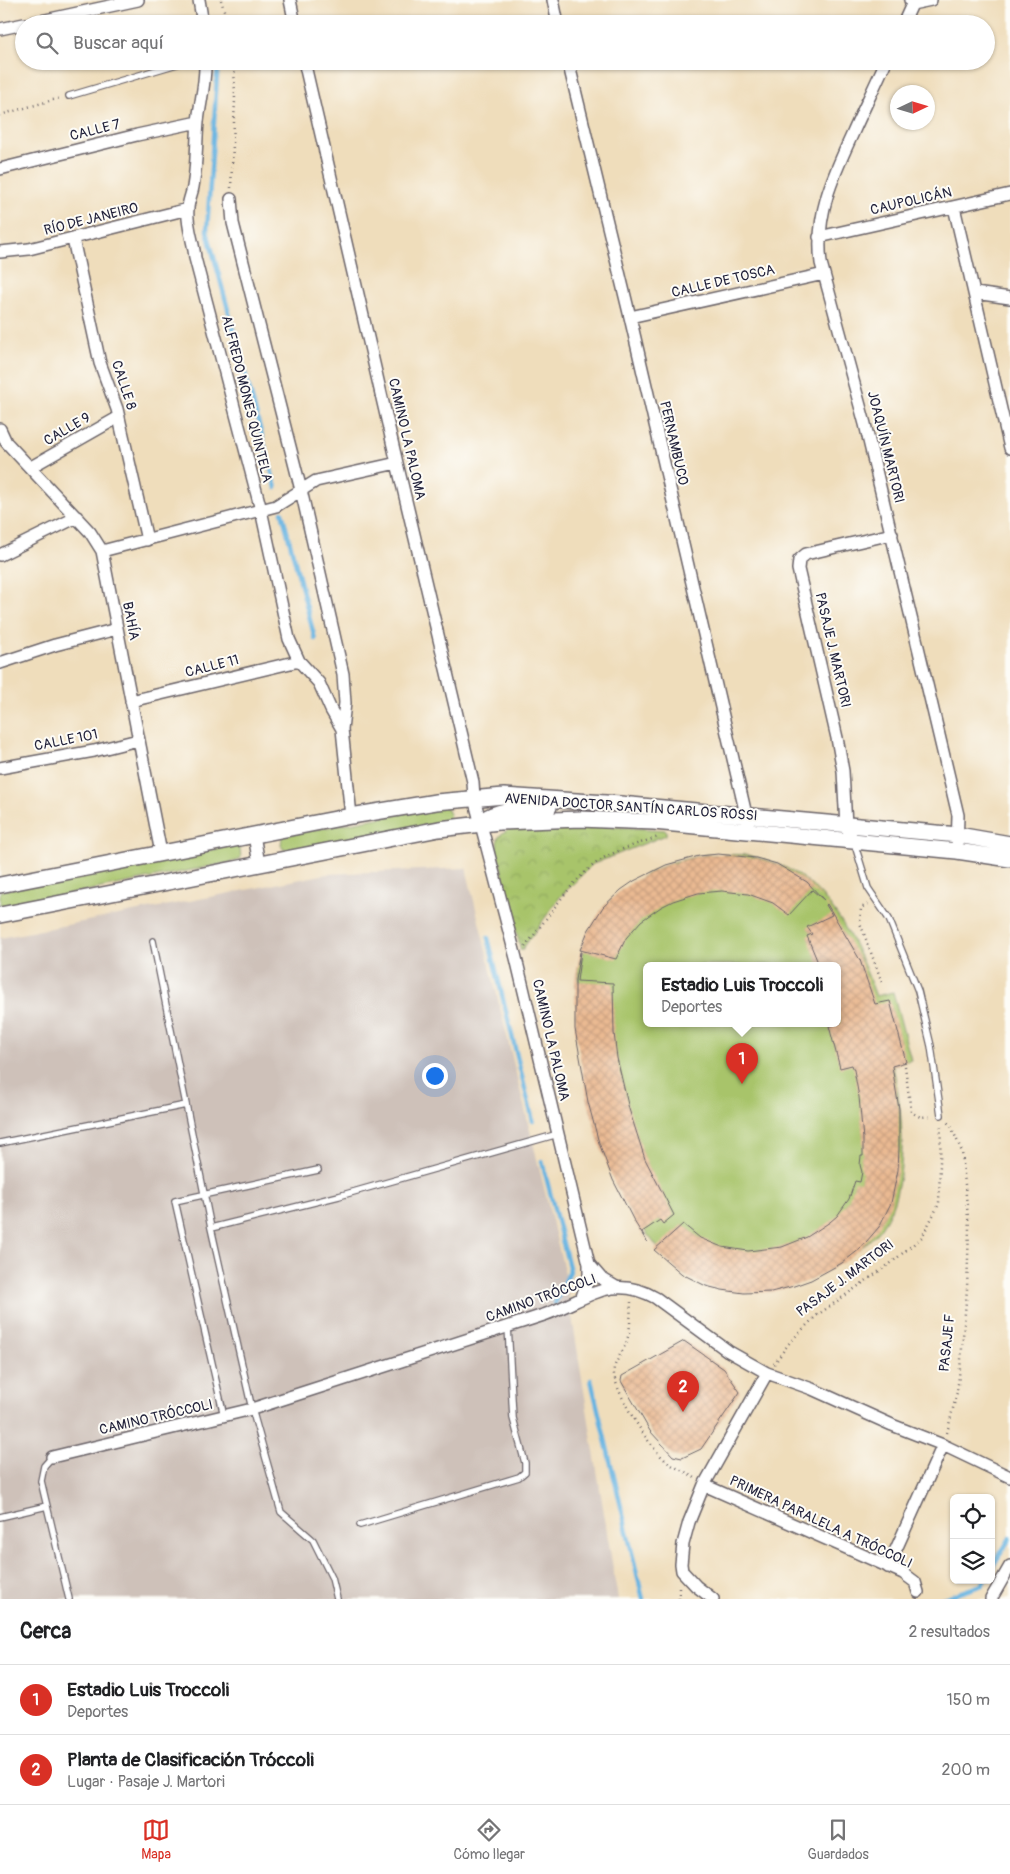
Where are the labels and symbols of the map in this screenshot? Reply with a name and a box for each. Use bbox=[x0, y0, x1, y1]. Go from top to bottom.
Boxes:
north arrow bbox=[890, 85, 935, 130]
street label: CALLE 7 bbox=[68, 115, 122, 144]
street label: CAUPOLICÁN bbox=[868, 182, 953, 219]
street label: RÍO DE JANEIRO bbox=[42, 198, 140, 239]
street label: CALLE DE TOSCA bbox=[670, 261, 776, 301]
street label: ALFREDO MONES QUINTELA bbox=[218, 314, 276, 484]
street label: CALLE 8 bbox=[108, 358, 140, 412]
street label: CAMINO LA PALOMA bbox=[385, 376, 429, 502]
street label: JOAQUÍN MARTORI bbox=[864, 389, 909, 505]
street label: PERNAMBUCO bbox=[656, 399, 692, 487]
street label: CALLE 9 bbox=[41, 409, 93, 449]
street label: PASAJE J. MARTORI bbox=[811, 591, 855, 709]
street label: BAHÍA bbox=[119, 600, 144, 642]
street label: CALLE 11 bbox=[183, 651, 241, 681]
street label: CALLE 101 bbox=[33, 726, 99, 754]
street label: AVENIDA DOCTOR SANTÍN CARLOS ROSSI bbox=[504, 789, 758, 824]
street label: CAMINO LA PALOMA bbox=[529, 977, 573, 1103]
pin: 1 bbox=[726, 1043, 758, 1084]
your location bbox=[422, 1063, 448, 1089]
street label: PASAJE J. MARTORI bbox=[793, 1236, 897, 1320]
street label: CAMINO TRÓCCOLI bbox=[483, 1269, 598, 1326]
street label: PASAJE F bbox=[936, 1313, 958, 1373]
pin: 2 bbox=[667, 1371, 699, 1412]
street label: CAMINO TRÓCCOLI bbox=[97, 1395, 214, 1438]
street label: PRIMERA PARALELA A TRÓCCOLI bbox=[727, 1471, 916, 1572]

